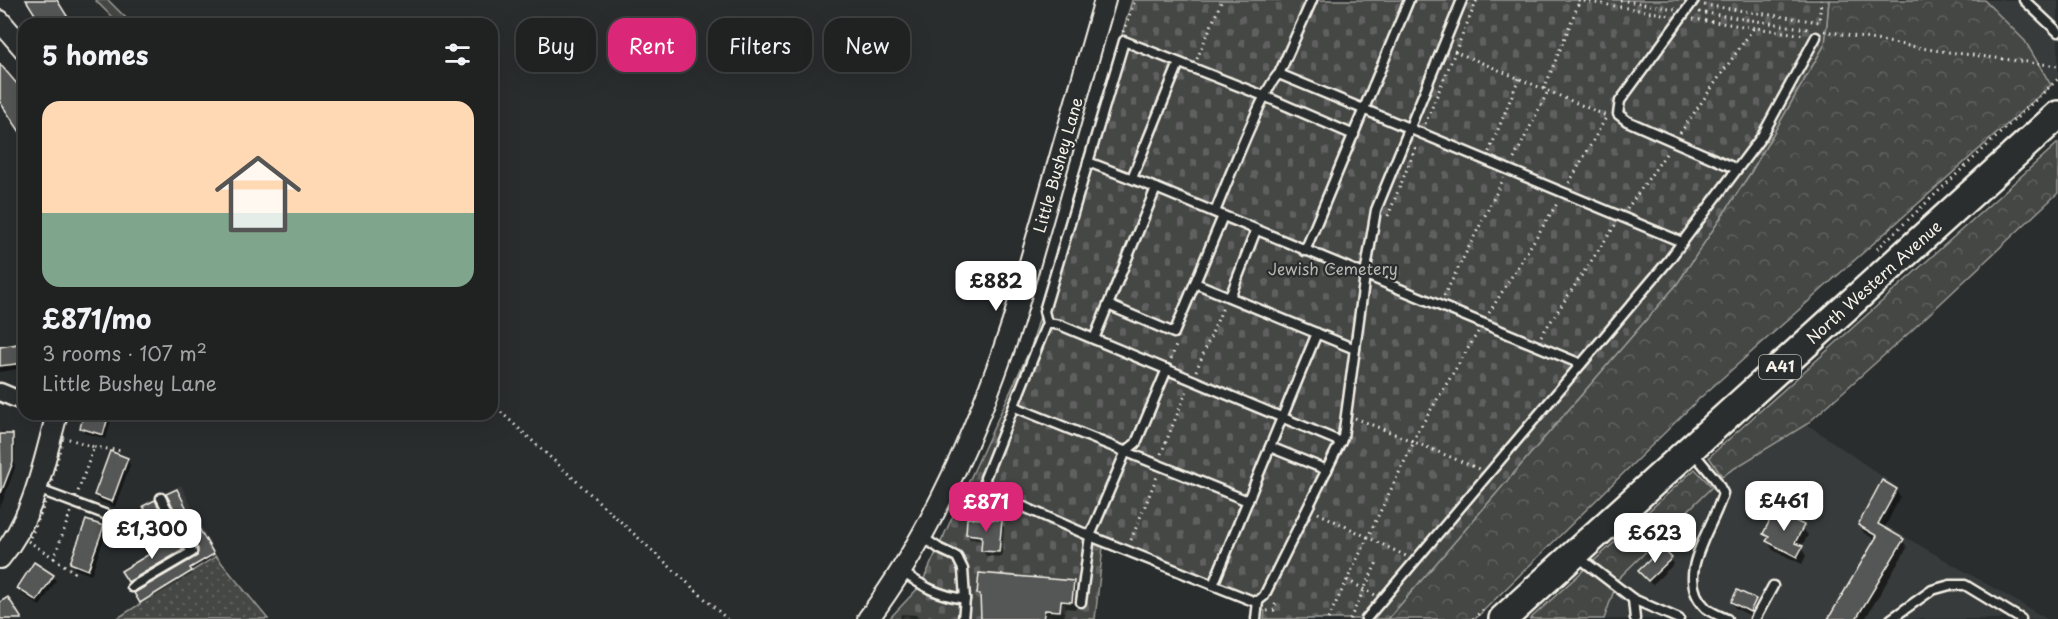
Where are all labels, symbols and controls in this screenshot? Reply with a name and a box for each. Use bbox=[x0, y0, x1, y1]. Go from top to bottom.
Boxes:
chip: Buy bbox=[516, 18, 596, 72]
chip: Rent bbox=[608, 18, 696, 72]
chip: Filters bbox=[708, 18, 812, 72]
chip: New bbox=[824, 18, 910, 72]
text: 5 homes bbox=[42, 35, 148, 74]
icon: filters bbox=[441, 38, 474, 71]
street label: Little Bushey Lane bbox=[1026, 94, 1088, 235]
icon: home bbox=[204, 140, 312, 248]
street label: North Western Avenue bbox=[1800, 214, 1947, 349]
park label: Jewish Cemetery bbox=[1268, 256, 1398, 280]
pin: £882 bbox=[960, 261, 1032, 312]
text: £882 bbox=[970, 265, 1022, 295]
text: £871/mo bbox=[42, 299, 151, 338]
text: 3 rooms · 107 m² bbox=[42, 338, 207, 368]
road number: A41 bbox=[1759, 355, 1801, 379]
text: Little Bushey Lane bbox=[42, 368, 217, 398]
pin: £461 bbox=[1748, 481, 1820, 532]
pin: £871 bbox=[950, 482, 1022, 533]
text: £461 bbox=[1759, 485, 1809, 515]
text: £871 bbox=[963, 486, 1009, 516]
pin: £1,300 bbox=[103, 509, 201, 560]
text: £1,300 bbox=[116, 513, 188, 543]
pin: £623 bbox=[1619, 513, 1691, 564]
text: £623 bbox=[1628, 517, 1682, 547]

